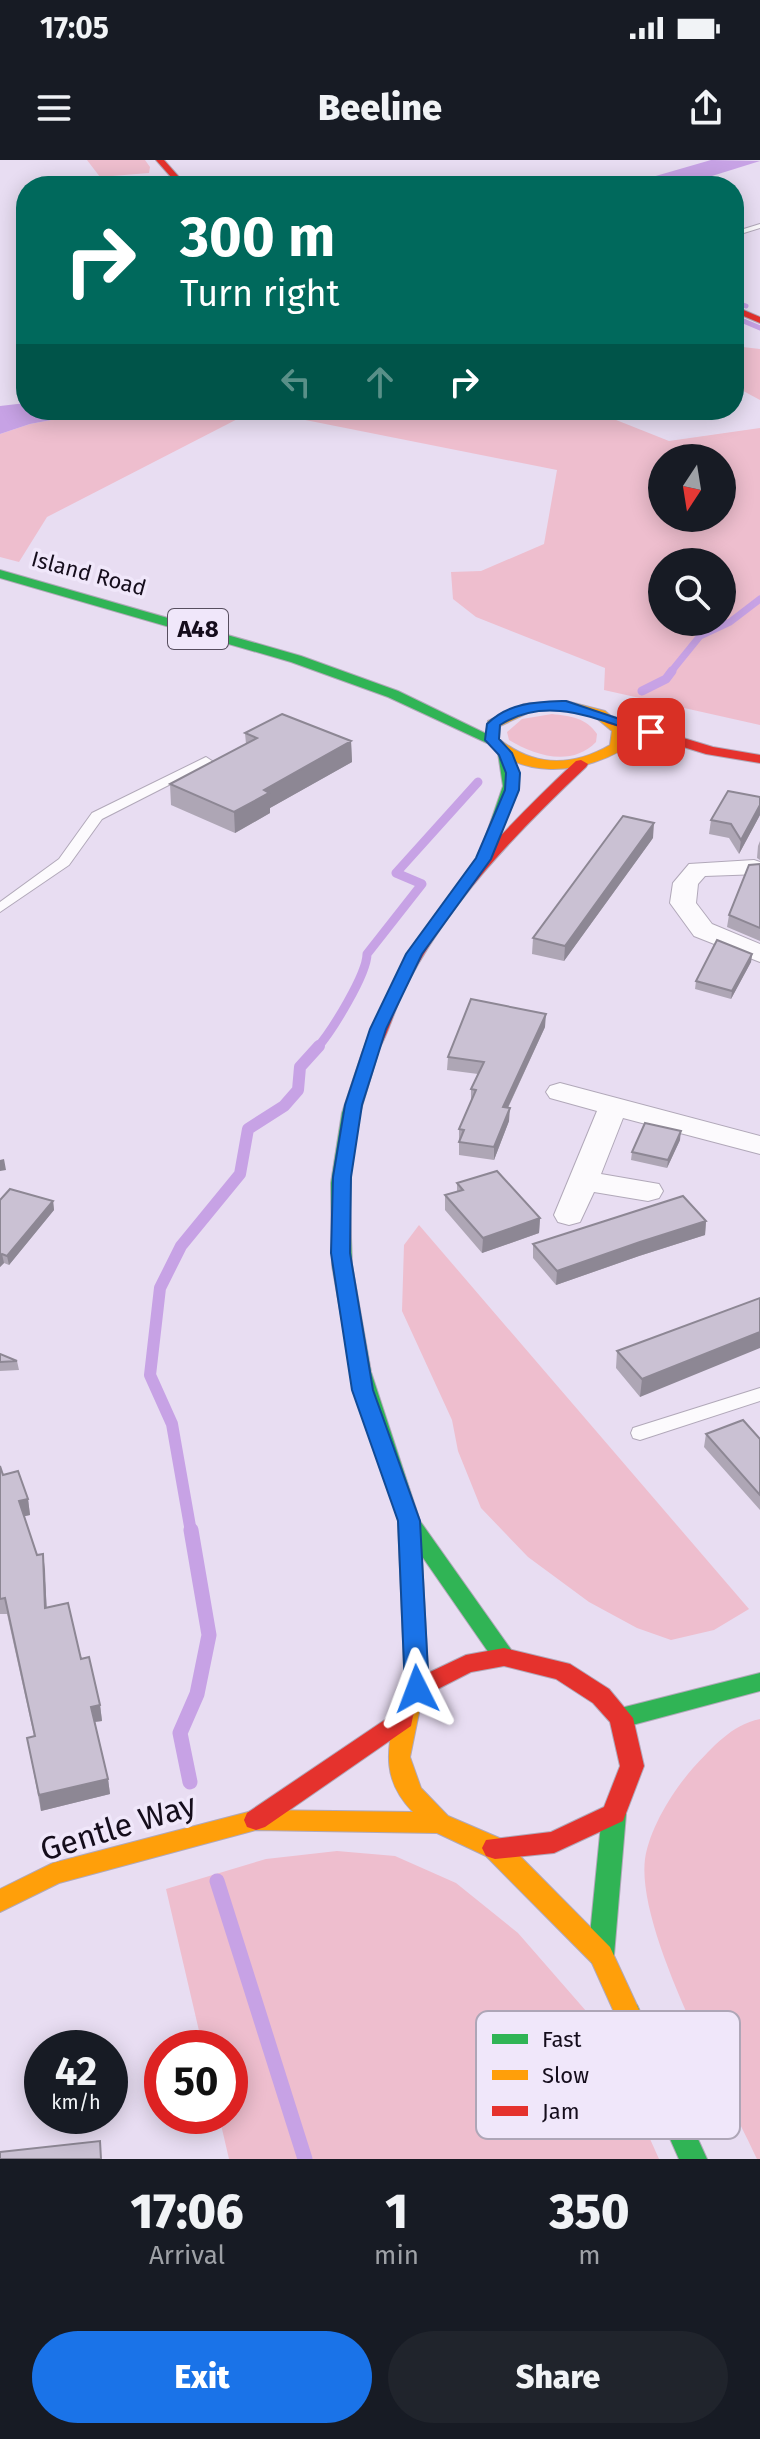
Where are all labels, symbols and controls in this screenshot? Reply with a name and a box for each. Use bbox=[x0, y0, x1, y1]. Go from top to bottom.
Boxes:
text: 17:05 bbox=[40, 10, 109, 46]
icon: menu bbox=[32, 86, 76, 130]
text: Beeline bbox=[318, 86, 442, 130]
icon: share bbox=[684, 86, 728, 130]
text: 300 m bbox=[180, 204, 335, 271]
icon: right bbox=[48, 208, 152, 312]
text: Turn right bbox=[180, 272, 340, 316]
icon: left bbox=[274, 360, 318, 404]
icon: ahead bbox=[358, 360, 402, 404]
icon: right bbox=[442, 360, 486, 404]
north arrow bbox=[648, 444, 736, 532]
map controls bbox=[648, 444, 736, 636]
street label: Island Road bbox=[29, 545, 149, 602]
button: search bbox=[648, 548, 736, 636]
road number: A48 bbox=[168, 609, 228, 649]
pin bbox=[617, 698, 685, 766]
icon: arrive bbox=[629, 710, 673, 754]
position arrow bbox=[375, 1647, 459, 1731]
street label: Gentle Way bbox=[36, 1785, 201, 1869]
legend bbox=[476, 2011, 740, 2139]
text: Fast bbox=[542, 2026, 582, 2053]
speed limit sign: 50 bbox=[144, 2030, 248, 2134]
text: 42 bbox=[55, 2048, 97, 2096]
text: Slow bbox=[542, 2062, 589, 2089]
text: km/h bbox=[51, 2090, 101, 2114]
text: Jam bbox=[542, 2098, 580, 2125]
text: 17:06 bbox=[131, 2183, 244, 2241]
text: 1 bbox=[385, 2183, 408, 2241]
text: 350 bbox=[550, 2183, 629, 2241]
text: Arrival bbox=[149, 2240, 225, 2271]
text: min bbox=[374, 2240, 419, 2271]
text: m bbox=[578, 2240, 601, 2271]
button: Exit bbox=[32, 2331, 372, 2423]
button: Share bbox=[388, 2331, 728, 2423]

